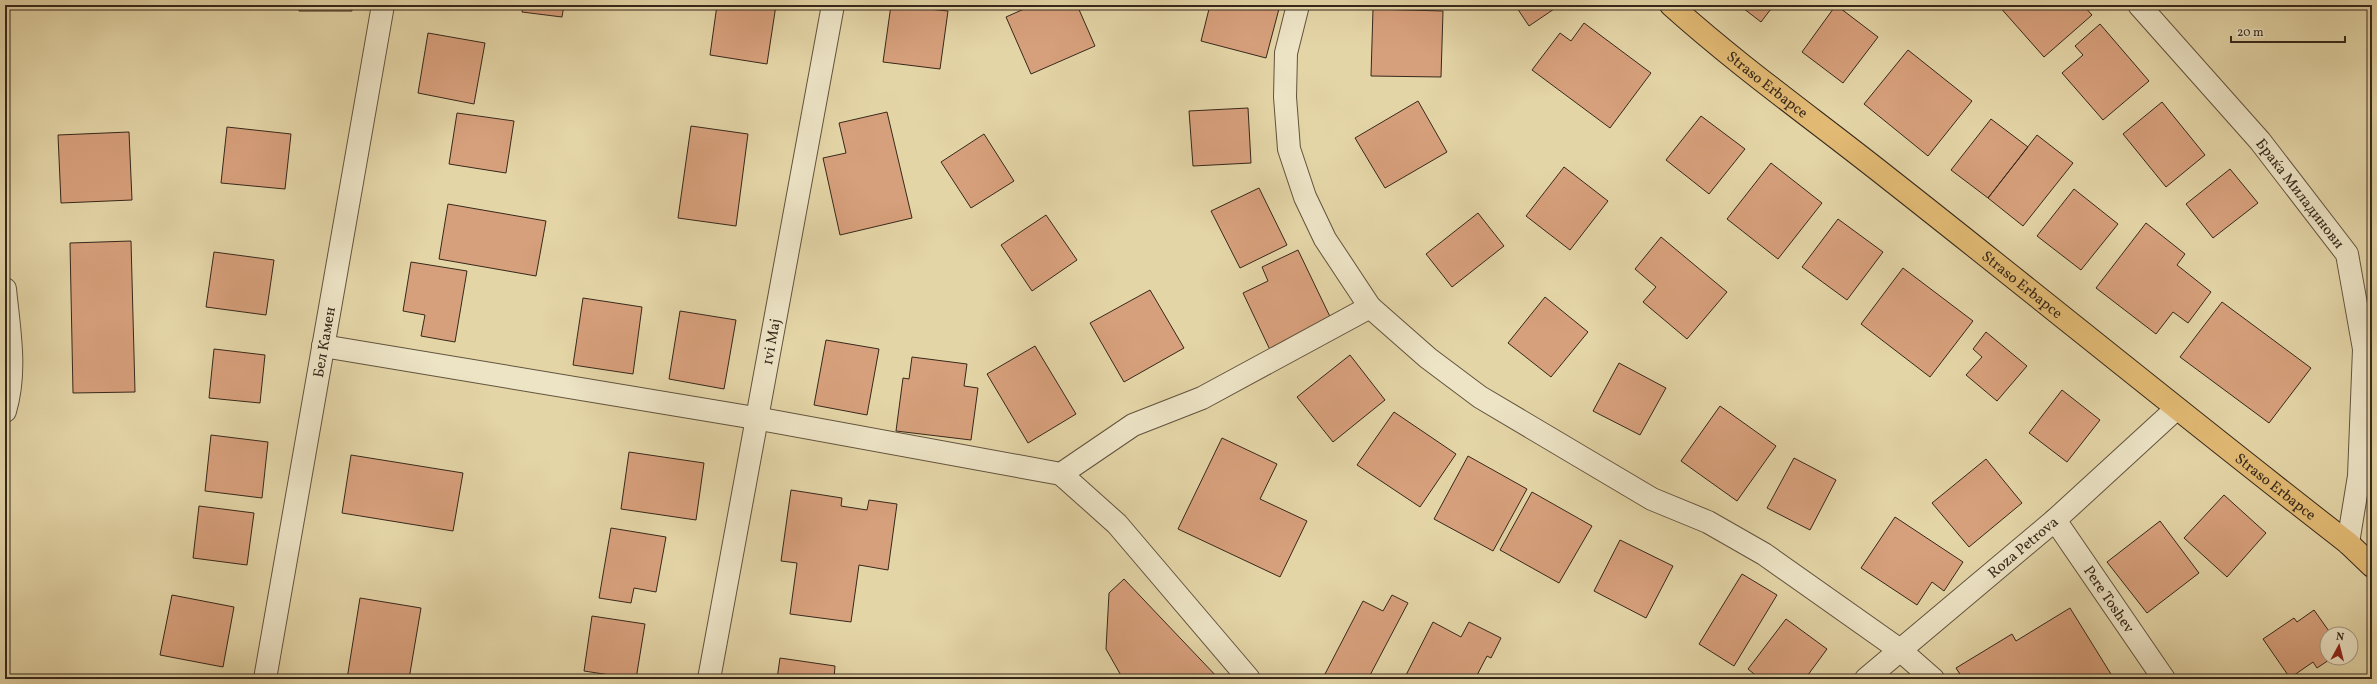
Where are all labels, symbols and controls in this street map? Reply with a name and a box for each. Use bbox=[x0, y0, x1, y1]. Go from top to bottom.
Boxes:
scale bar bbox=[2231, 18, 2345, 44]
text: 20 m bbox=[2237, 25, 2264, 41]
street label: Straso Erbapce bbox=[1721, 47, 1812, 124]
street label: Браќа Миладинови bbox=[2250, 135, 2348, 254]
street label: Straso Erbapce bbox=[1976, 247, 2066, 325]
street label: Бел Камен bbox=[309, 305, 342, 380]
street label: 1vi Maj bbox=[758, 317, 787, 367]
street label: Straso Erbapce bbox=[2230, 449, 2320, 526]
street label: Roza Petrova bbox=[1984, 512, 2064, 584]
street label: Pere Toshev bbox=[2077, 562, 2139, 638]
north arrow bbox=[2319, 626, 2359, 666]
text: N bbox=[2335, 630, 2345, 645]

